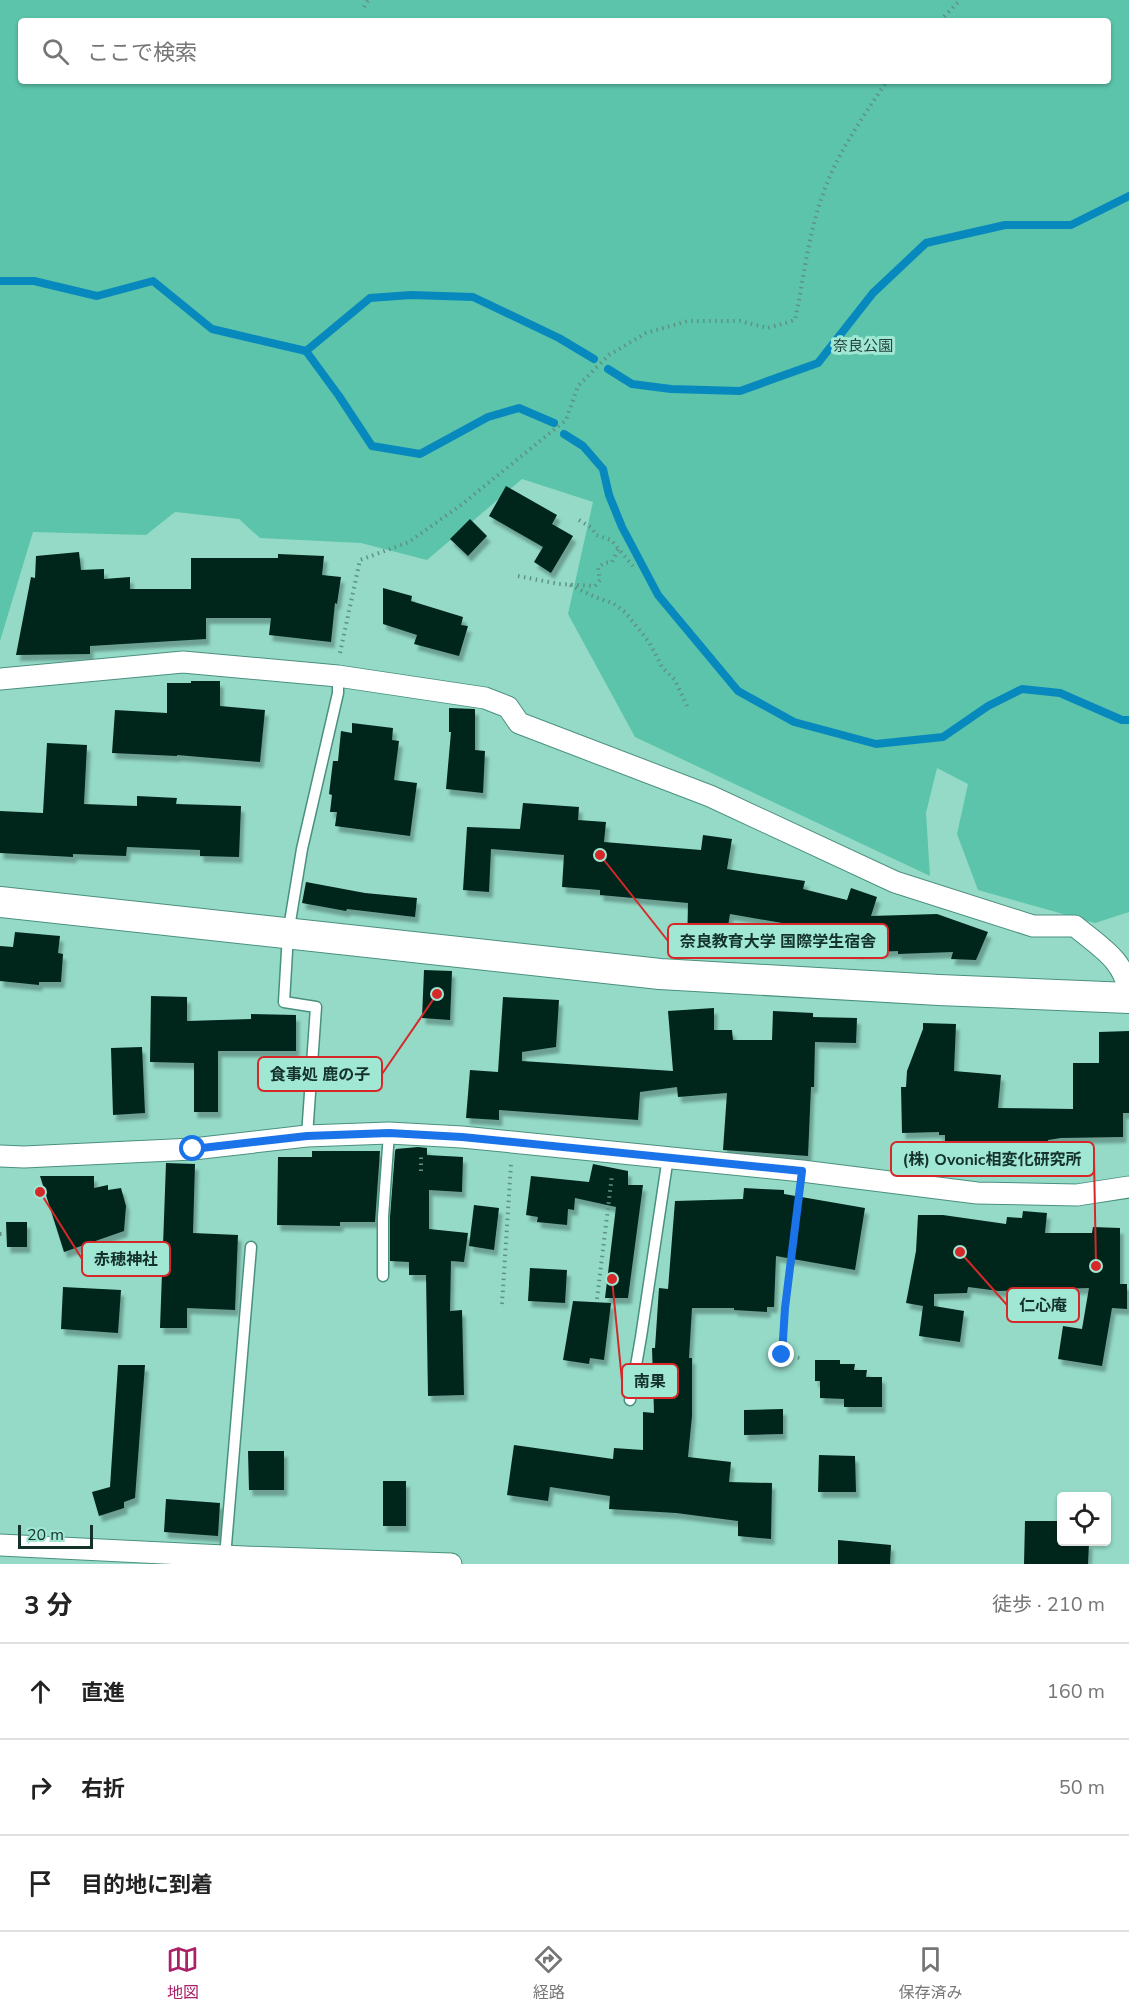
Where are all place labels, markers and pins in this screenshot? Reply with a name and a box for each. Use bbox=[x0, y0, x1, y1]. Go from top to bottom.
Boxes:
callout: 奈良教育大学 国際学生宿舎 bbox=[668, 924, 888, 958]
callout: 食事処 鹿の子 bbox=[258, 1057, 382, 1091]
callout: (株) Ovonic相変化研究所 bbox=[891, 1142, 1094, 1176]
callout: 赤穂神社 bbox=[82, 1242, 170, 1276]
callout: 仁心庵 bbox=[1007, 1288, 1079, 1322]
callout: 南果 bbox=[622, 1364, 678, 1398]

